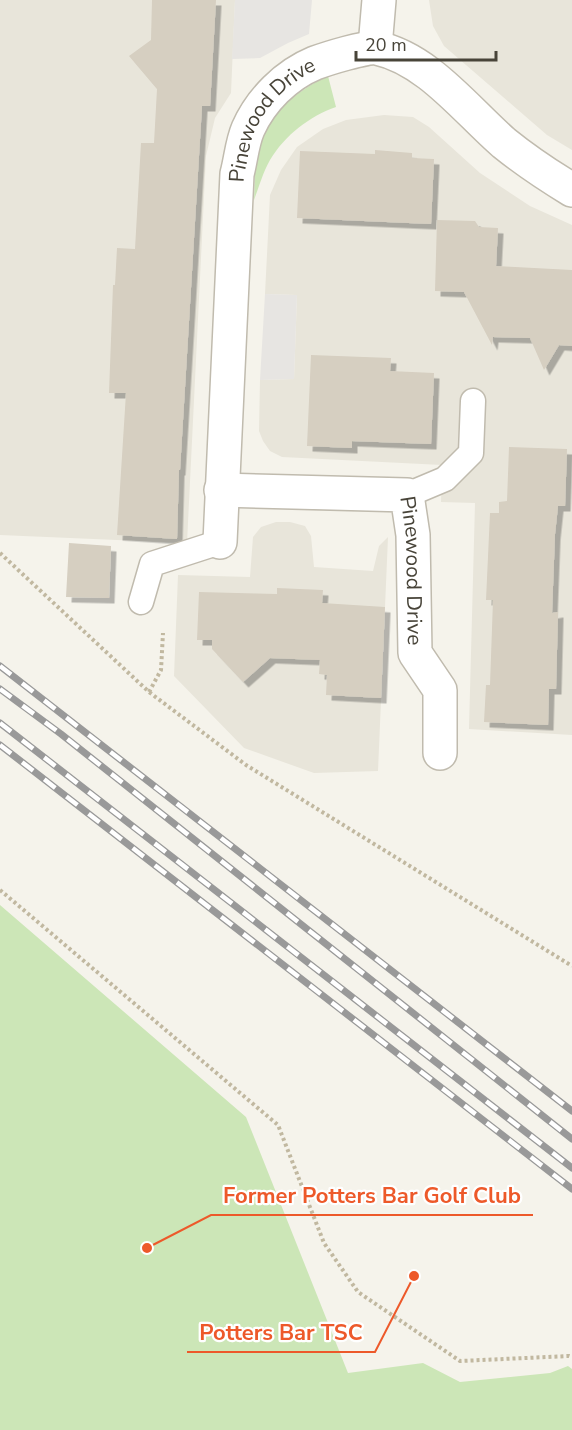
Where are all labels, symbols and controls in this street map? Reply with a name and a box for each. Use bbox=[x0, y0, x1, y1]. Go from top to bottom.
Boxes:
scale bar bbox=[356, 24, 496, 62]
text: 20 m bbox=[365, 33, 407, 57]
street label: Pinewood Drive bbox=[223, 51, 320, 183]
street label: Pinewood Drive bbox=[393, 494, 429, 645]
callout: Former Potters Bar Golf Club bbox=[211, 1175, 533, 1215]
text: Former Potters Bar Golf Club bbox=[223, 1181, 521, 1211]
callout: Potters Bar TSC bbox=[187, 1312, 375, 1352]
text: Potters Bar TSC bbox=[199, 1318, 363, 1348]

